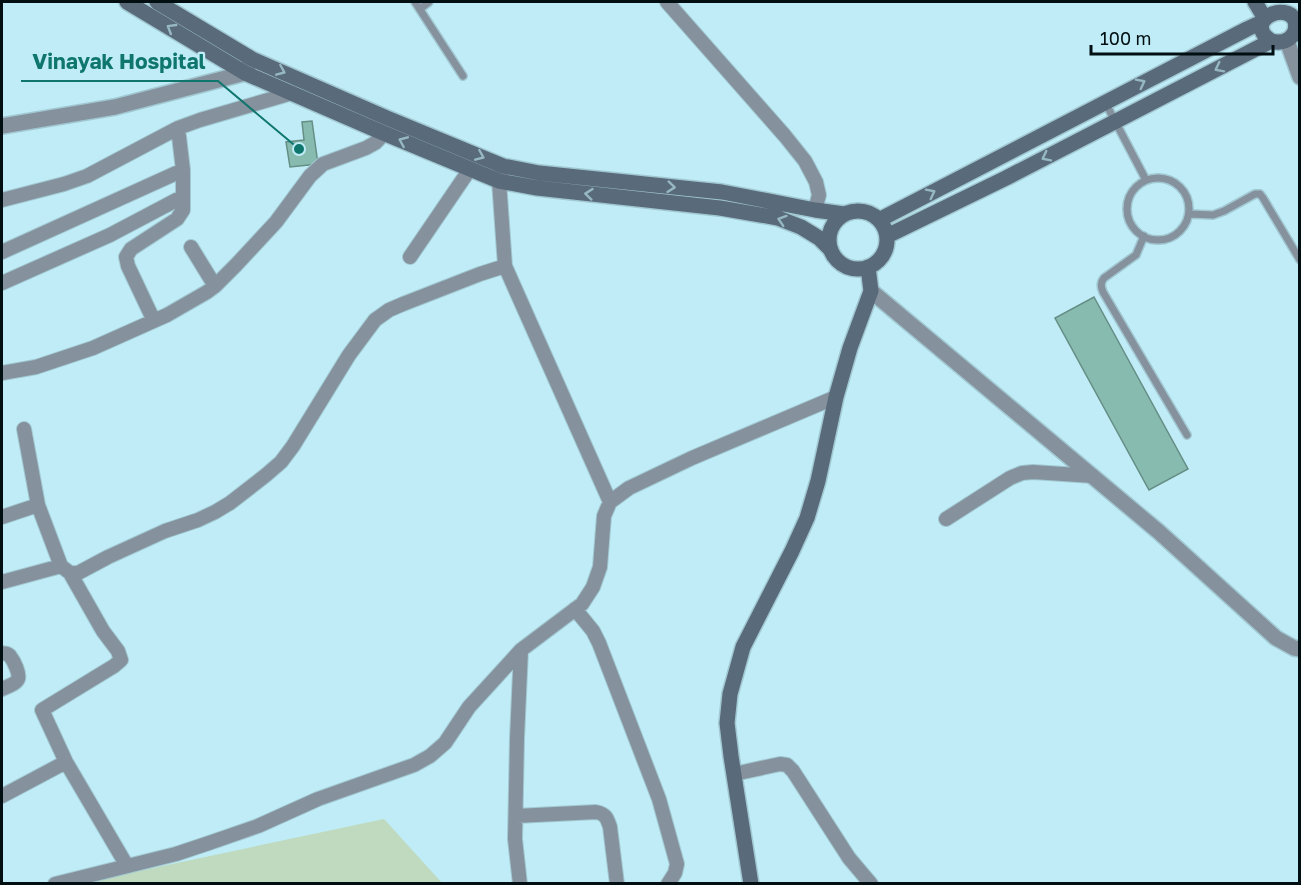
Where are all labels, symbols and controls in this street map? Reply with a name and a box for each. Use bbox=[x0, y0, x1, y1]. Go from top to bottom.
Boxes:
scale bar bbox=[1091, 18, 1272, 56]
one-way arrow bbox=[167, 24, 177, 36]
text: 100 m bbox=[1100, 27, 1151, 49]
callout: Vinayak Hospital bbox=[21, 42, 218, 81]
text: Vinayak Hospital bbox=[32, 48, 206, 74]
one-way arrow bbox=[1215, 60, 1226, 72]
one-way arrow bbox=[275, 64, 286, 76]
one-way arrow bbox=[1135, 79, 1146, 91]
one-way arrow bbox=[398, 136, 409, 148]
one-way arrow bbox=[473, 149, 484, 161]
one-way arrow bbox=[1042, 150, 1052, 161]
one-way arrow bbox=[667, 180, 676, 193]
one-way arrow bbox=[584, 188, 594, 200]
one-way arrow bbox=[924, 188, 935, 200]
one-way arrow bbox=[777, 215, 788, 228]

